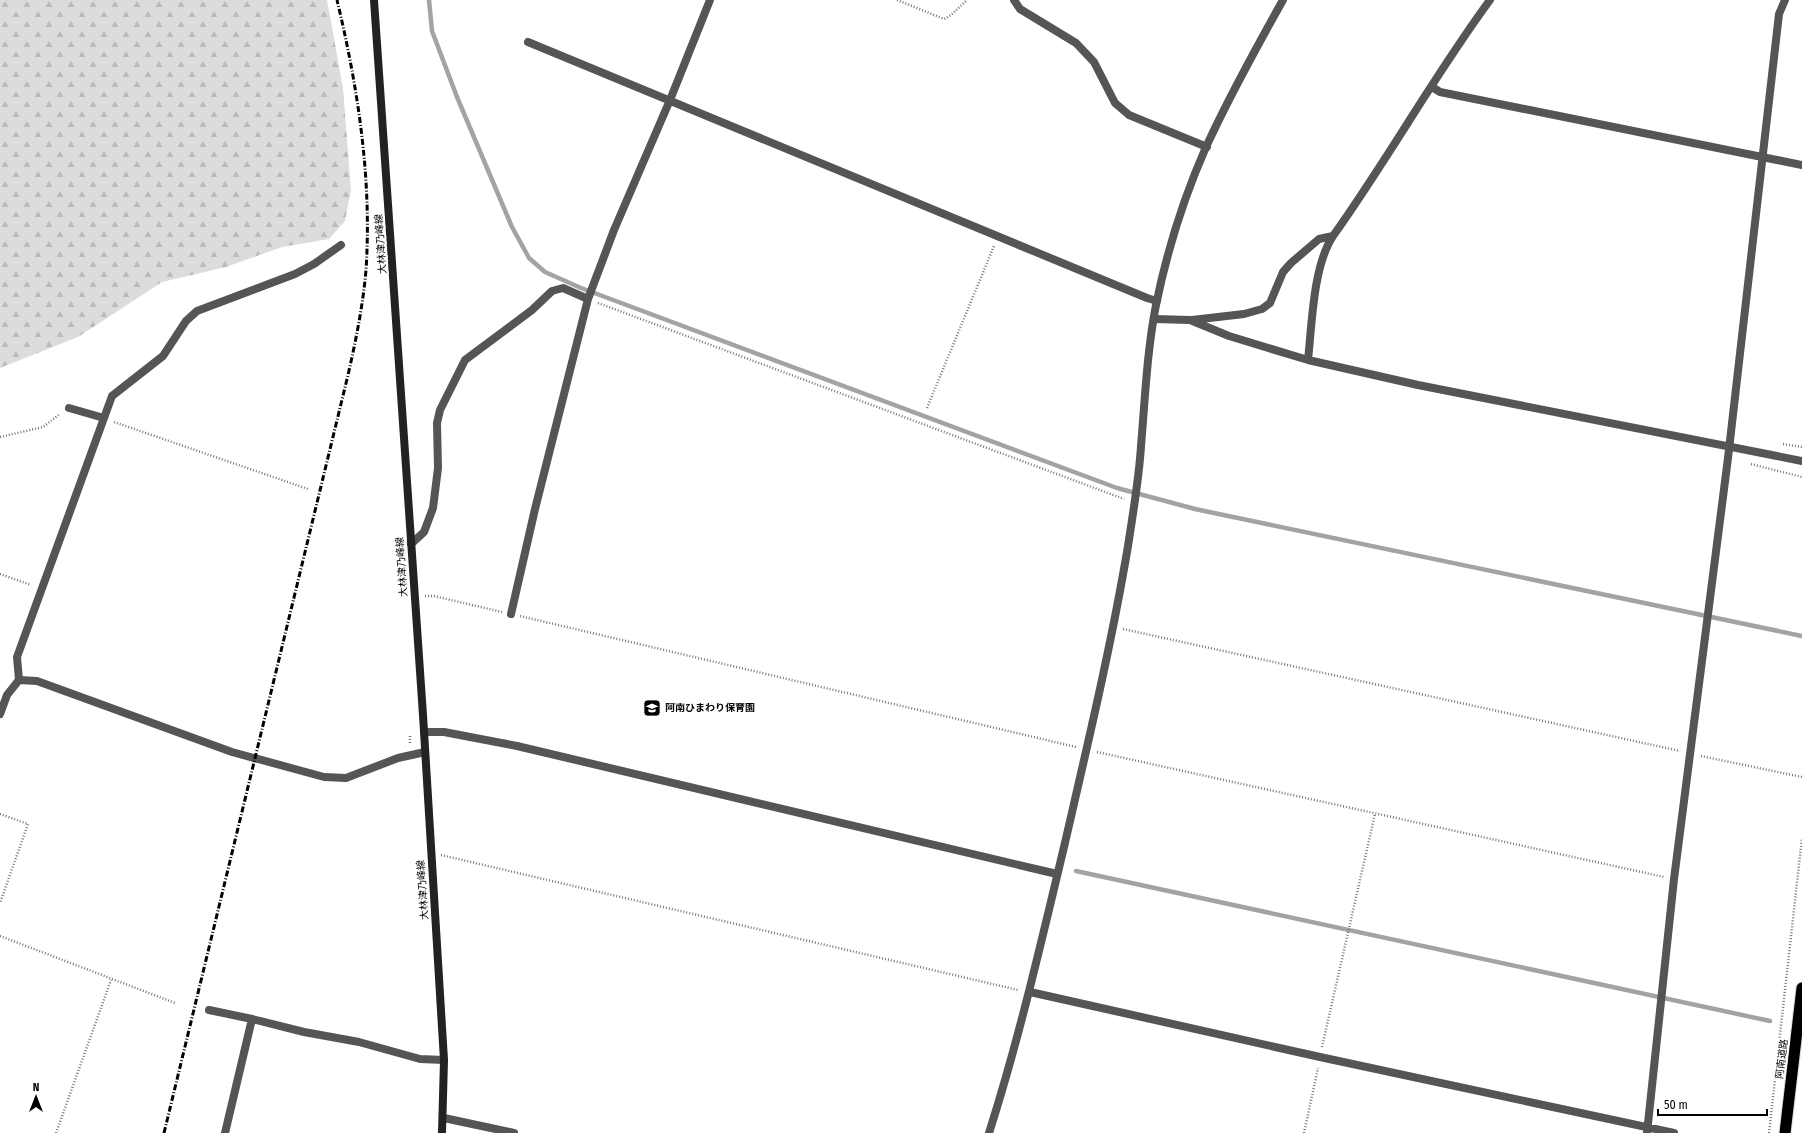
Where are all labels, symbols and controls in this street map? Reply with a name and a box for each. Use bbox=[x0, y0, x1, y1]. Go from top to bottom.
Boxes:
street label: 大林津乃峰線 bbox=[373, 214, 389, 274]
street label: 大林津乃峰線 bbox=[394, 537, 410, 597]
school or university icon: 阿南ひまわり保育園 bbox=[642, 698, 662, 718]
place label: 阿南ひまわり保育園 bbox=[665, 702, 755, 714]
street label: 大林津乃峰線 bbox=[415, 860, 431, 920]
street label: 阿南道路 bbox=[1774, 1038, 1790, 1080]
north arrow bbox=[16, 1077, 56, 1117]
text: N bbox=[33, 1081, 39, 1094]
scale bar bbox=[1658, 1091, 1767, 1117]
text: 50 m bbox=[1664, 1098, 1688, 1112]

